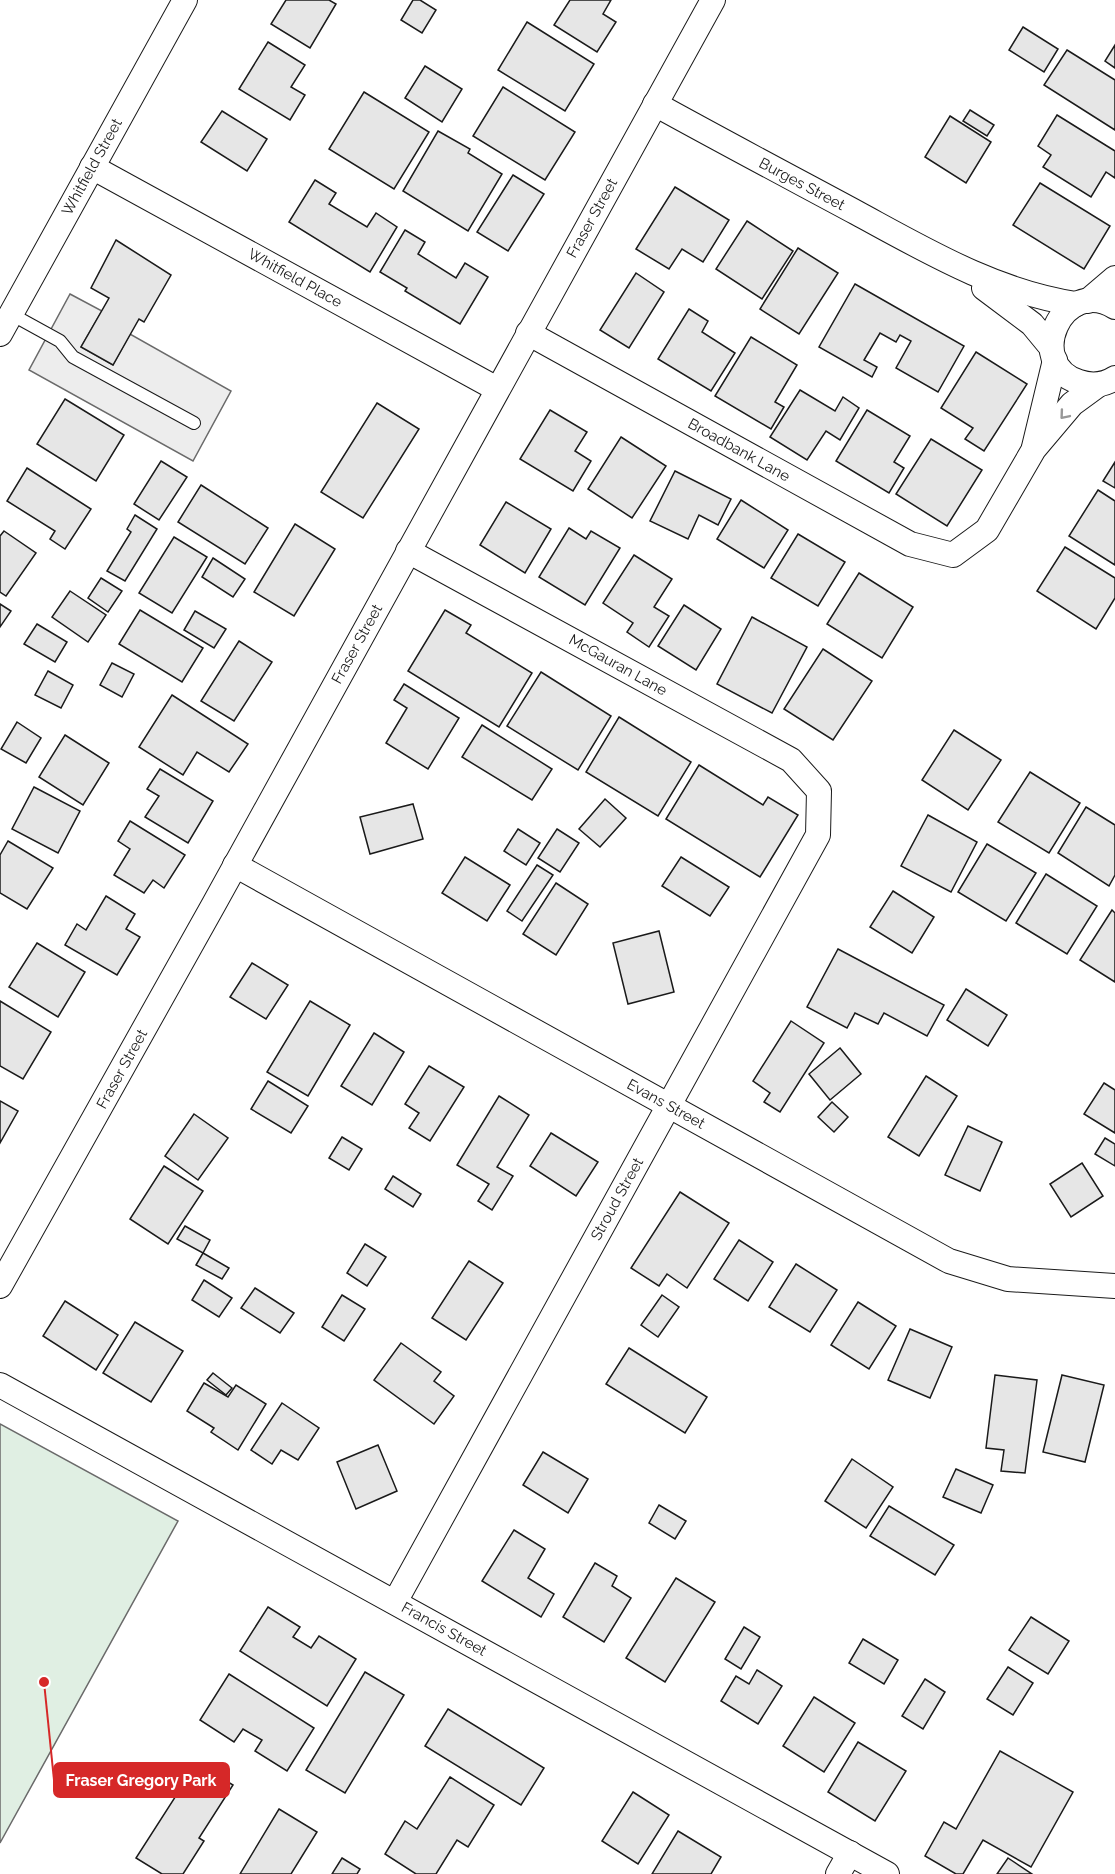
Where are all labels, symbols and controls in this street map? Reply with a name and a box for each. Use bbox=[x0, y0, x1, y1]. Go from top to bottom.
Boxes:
street label: Whitfield Street bbox=[58, 115, 126, 219]
street label: Burges Street bbox=[756, 154, 848, 214]
street label: Fraser Street bbox=[563, 175, 621, 261]
street label: Whitfield Place bbox=[245, 245, 345, 311]
one-way arrow bbox=[1060, 408, 1071, 419]
street label: Broadbank Lane bbox=[685, 415, 793, 486]
street label: Fraser Street bbox=[328, 601, 386, 687]
street label: McGauran Lane bbox=[566, 631, 670, 700]
street label: Fraser Street bbox=[93, 1026, 151, 1112]
street label: Evans Street bbox=[624, 1075, 708, 1133]
street label: Stroud Street bbox=[587, 1155, 647, 1243]
street label: Francis Street bbox=[398, 1598, 490, 1660]
callout: Fraser Gregory Park bbox=[54, 1763, 229, 1797]
text: Fraser Gregory Park bbox=[66, 1771, 217, 1790]

